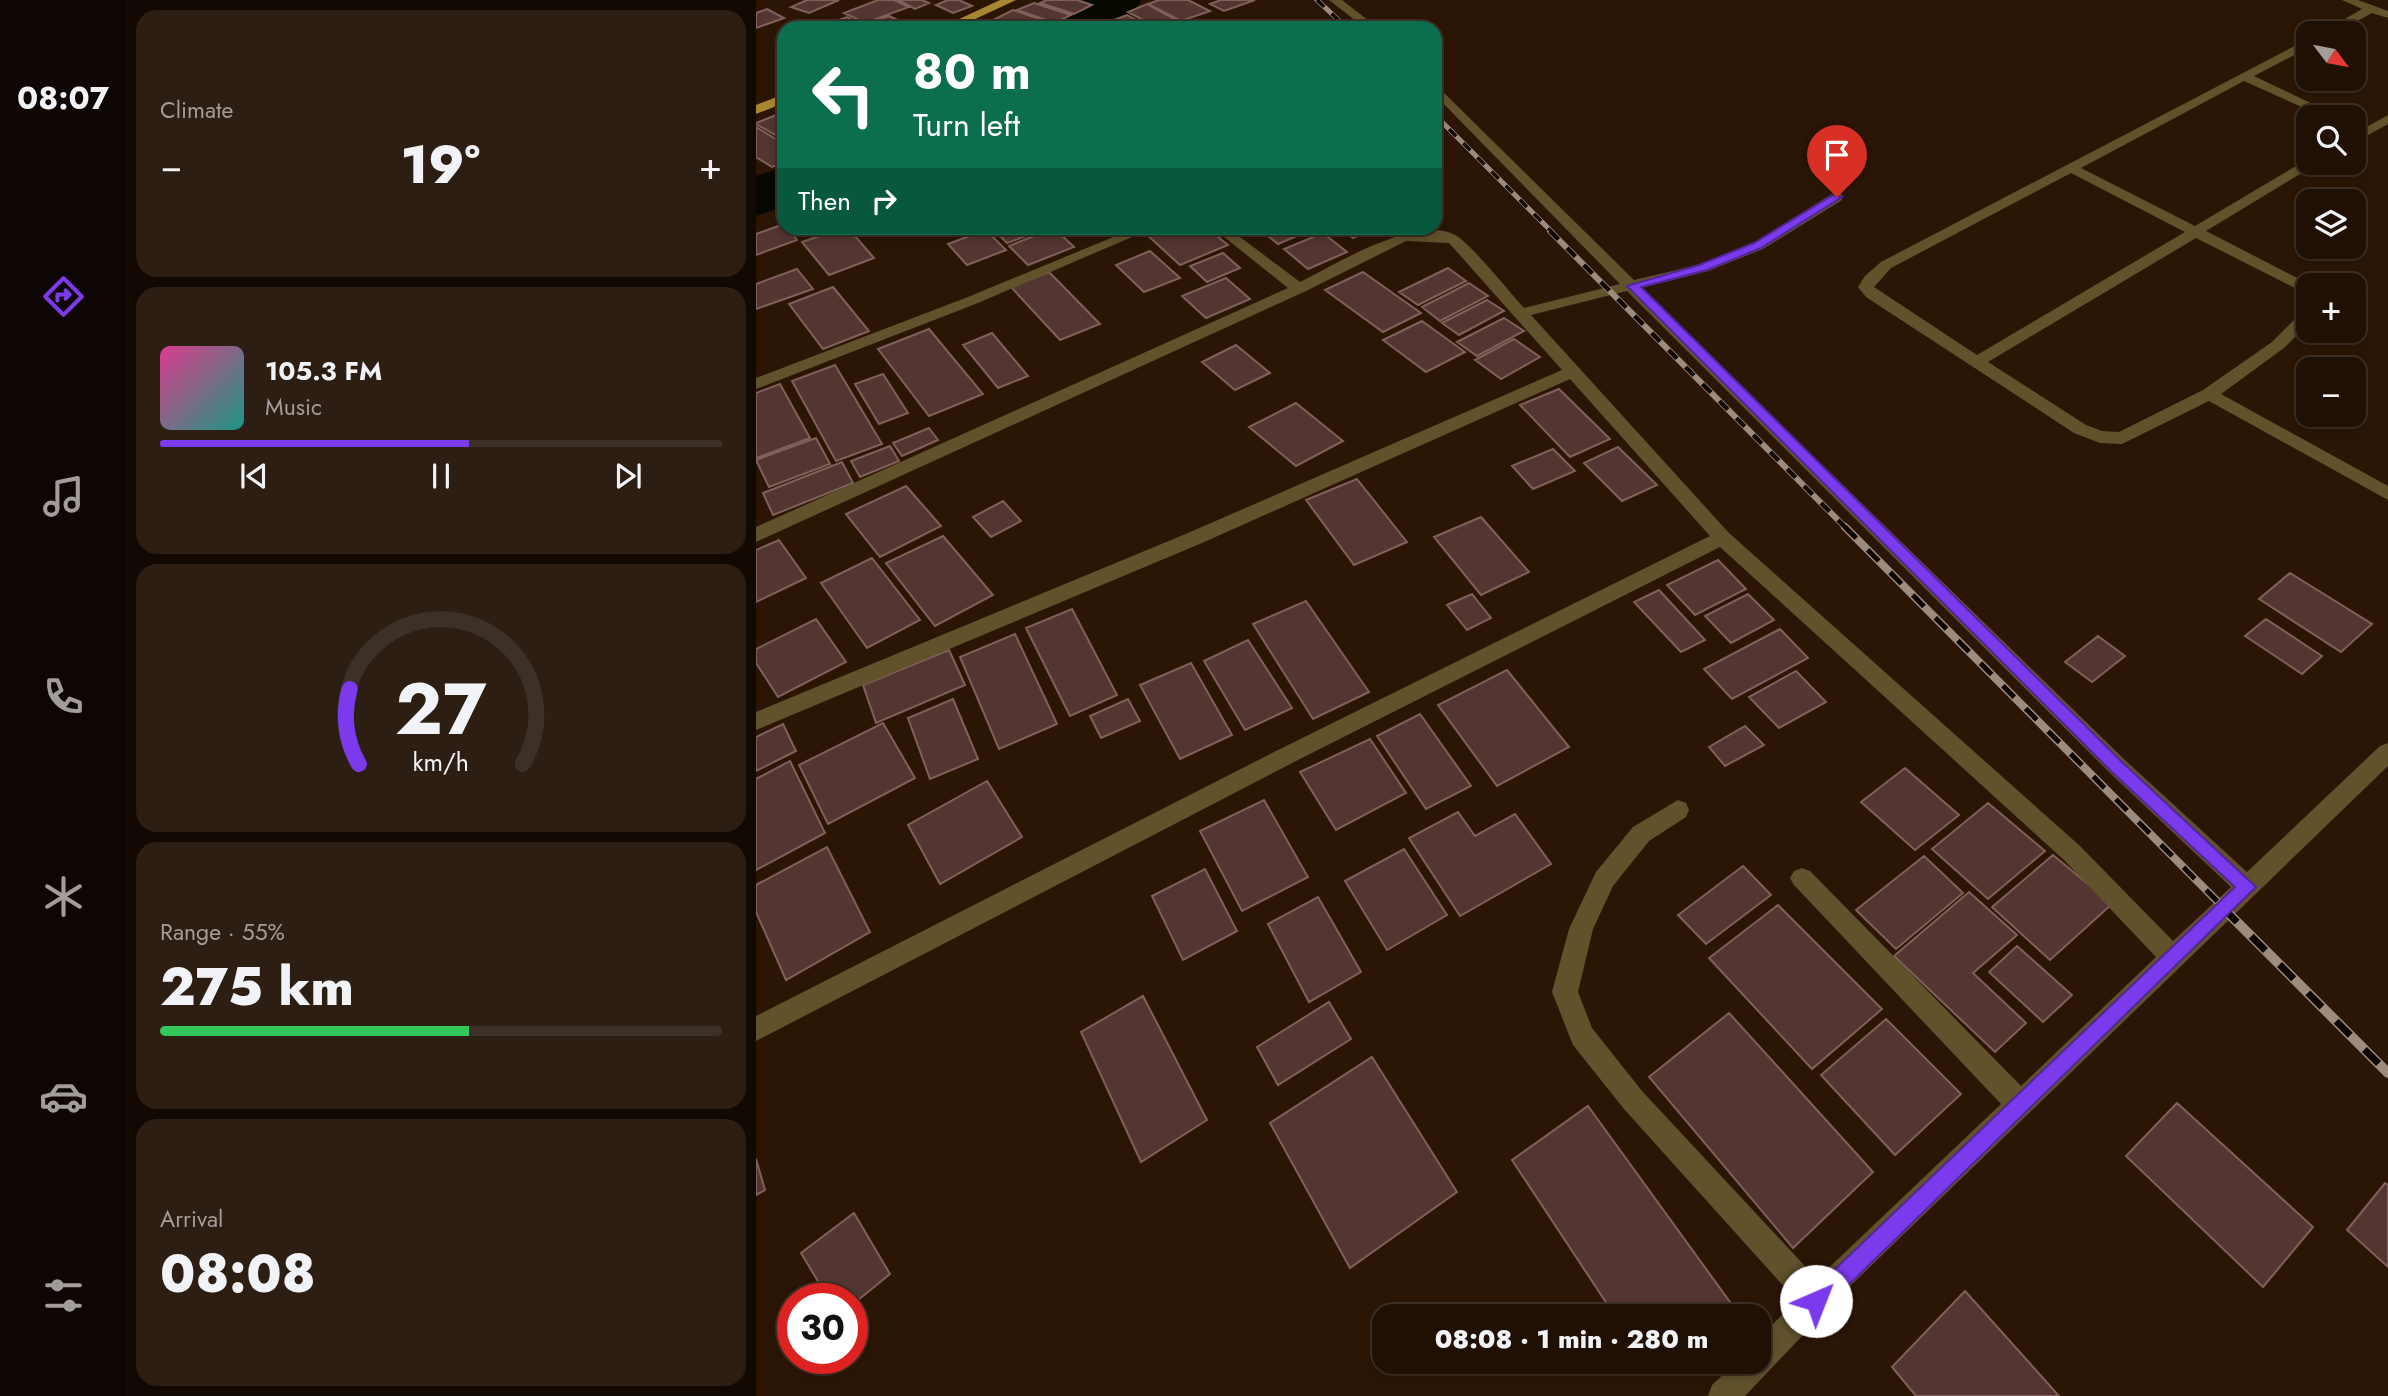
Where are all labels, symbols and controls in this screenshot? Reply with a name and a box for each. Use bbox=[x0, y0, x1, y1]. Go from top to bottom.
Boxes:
north arrow bbox=[2296, 21, 2366, 91]
map controls bbox=[2296, 21, 2366, 427]
text: 80 m bbox=[913, 37, 1031, 107]
icon: left bbox=[798, 49, 889, 140]
text: 08:07 bbox=[17, 75, 109, 121]
text: Climate bbox=[160, 93, 233, 127]
text: Turn left bbox=[913, 102, 1020, 148]
button: search bbox=[2296, 105, 2366, 175]
pin bbox=[1807, 125, 1867, 197]
text: 19° bbox=[401, 127, 480, 203]
icon: arrive bbox=[1818, 136, 1856, 174]
text: − bbox=[160, 138, 182, 193]
text: + bbox=[699, 138, 722, 193]
text: Then bbox=[798, 182, 851, 220]
icon: right bbox=[865, 182, 903, 220]
button: layers bbox=[2296, 189, 2366, 259]
icon: directions bbox=[39, 272, 88, 321]
button: + bbox=[2296, 273, 2366, 343]
text: 105.3 FM bbox=[265, 352, 382, 390]
button: − bbox=[2296, 357, 2366, 427]
text: Music bbox=[265, 390, 322, 424]
icon: previous bbox=[235, 457, 273, 495]
icon: pause bbox=[422, 457, 460, 495]
icon: next bbox=[609, 457, 647, 495]
icon: music bbox=[39, 472, 88, 521]
text: 27 bbox=[395, 656, 487, 761]
icon: phone bbox=[39, 672, 88, 721]
text: km/h bbox=[413, 744, 469, 780]
icon: climate bbox=[39, 872, 88, 921]
text: Range · 55% bbox=[160, 915, 285, 949]
text: 275 km bbox=[160, 949, 354, 1025]
icon: car bbox=[39, 1072, 88, 1121]
text: Arrival bbox=[160, 1202, 223, 1236]
text: 08:08 bbox=[160, 1236, 316, 1312]
position arrow bbox=[1779, 1264, 1853, 1338]
icon: filters bbox=[39, 1271, 88, 1320]
speed limit sign: 30 bbox=[777, 1283, 868, 1374]
text: 08:08 · 1 min · 280 m bbox=[1435, 1320, 1708, 1358]

